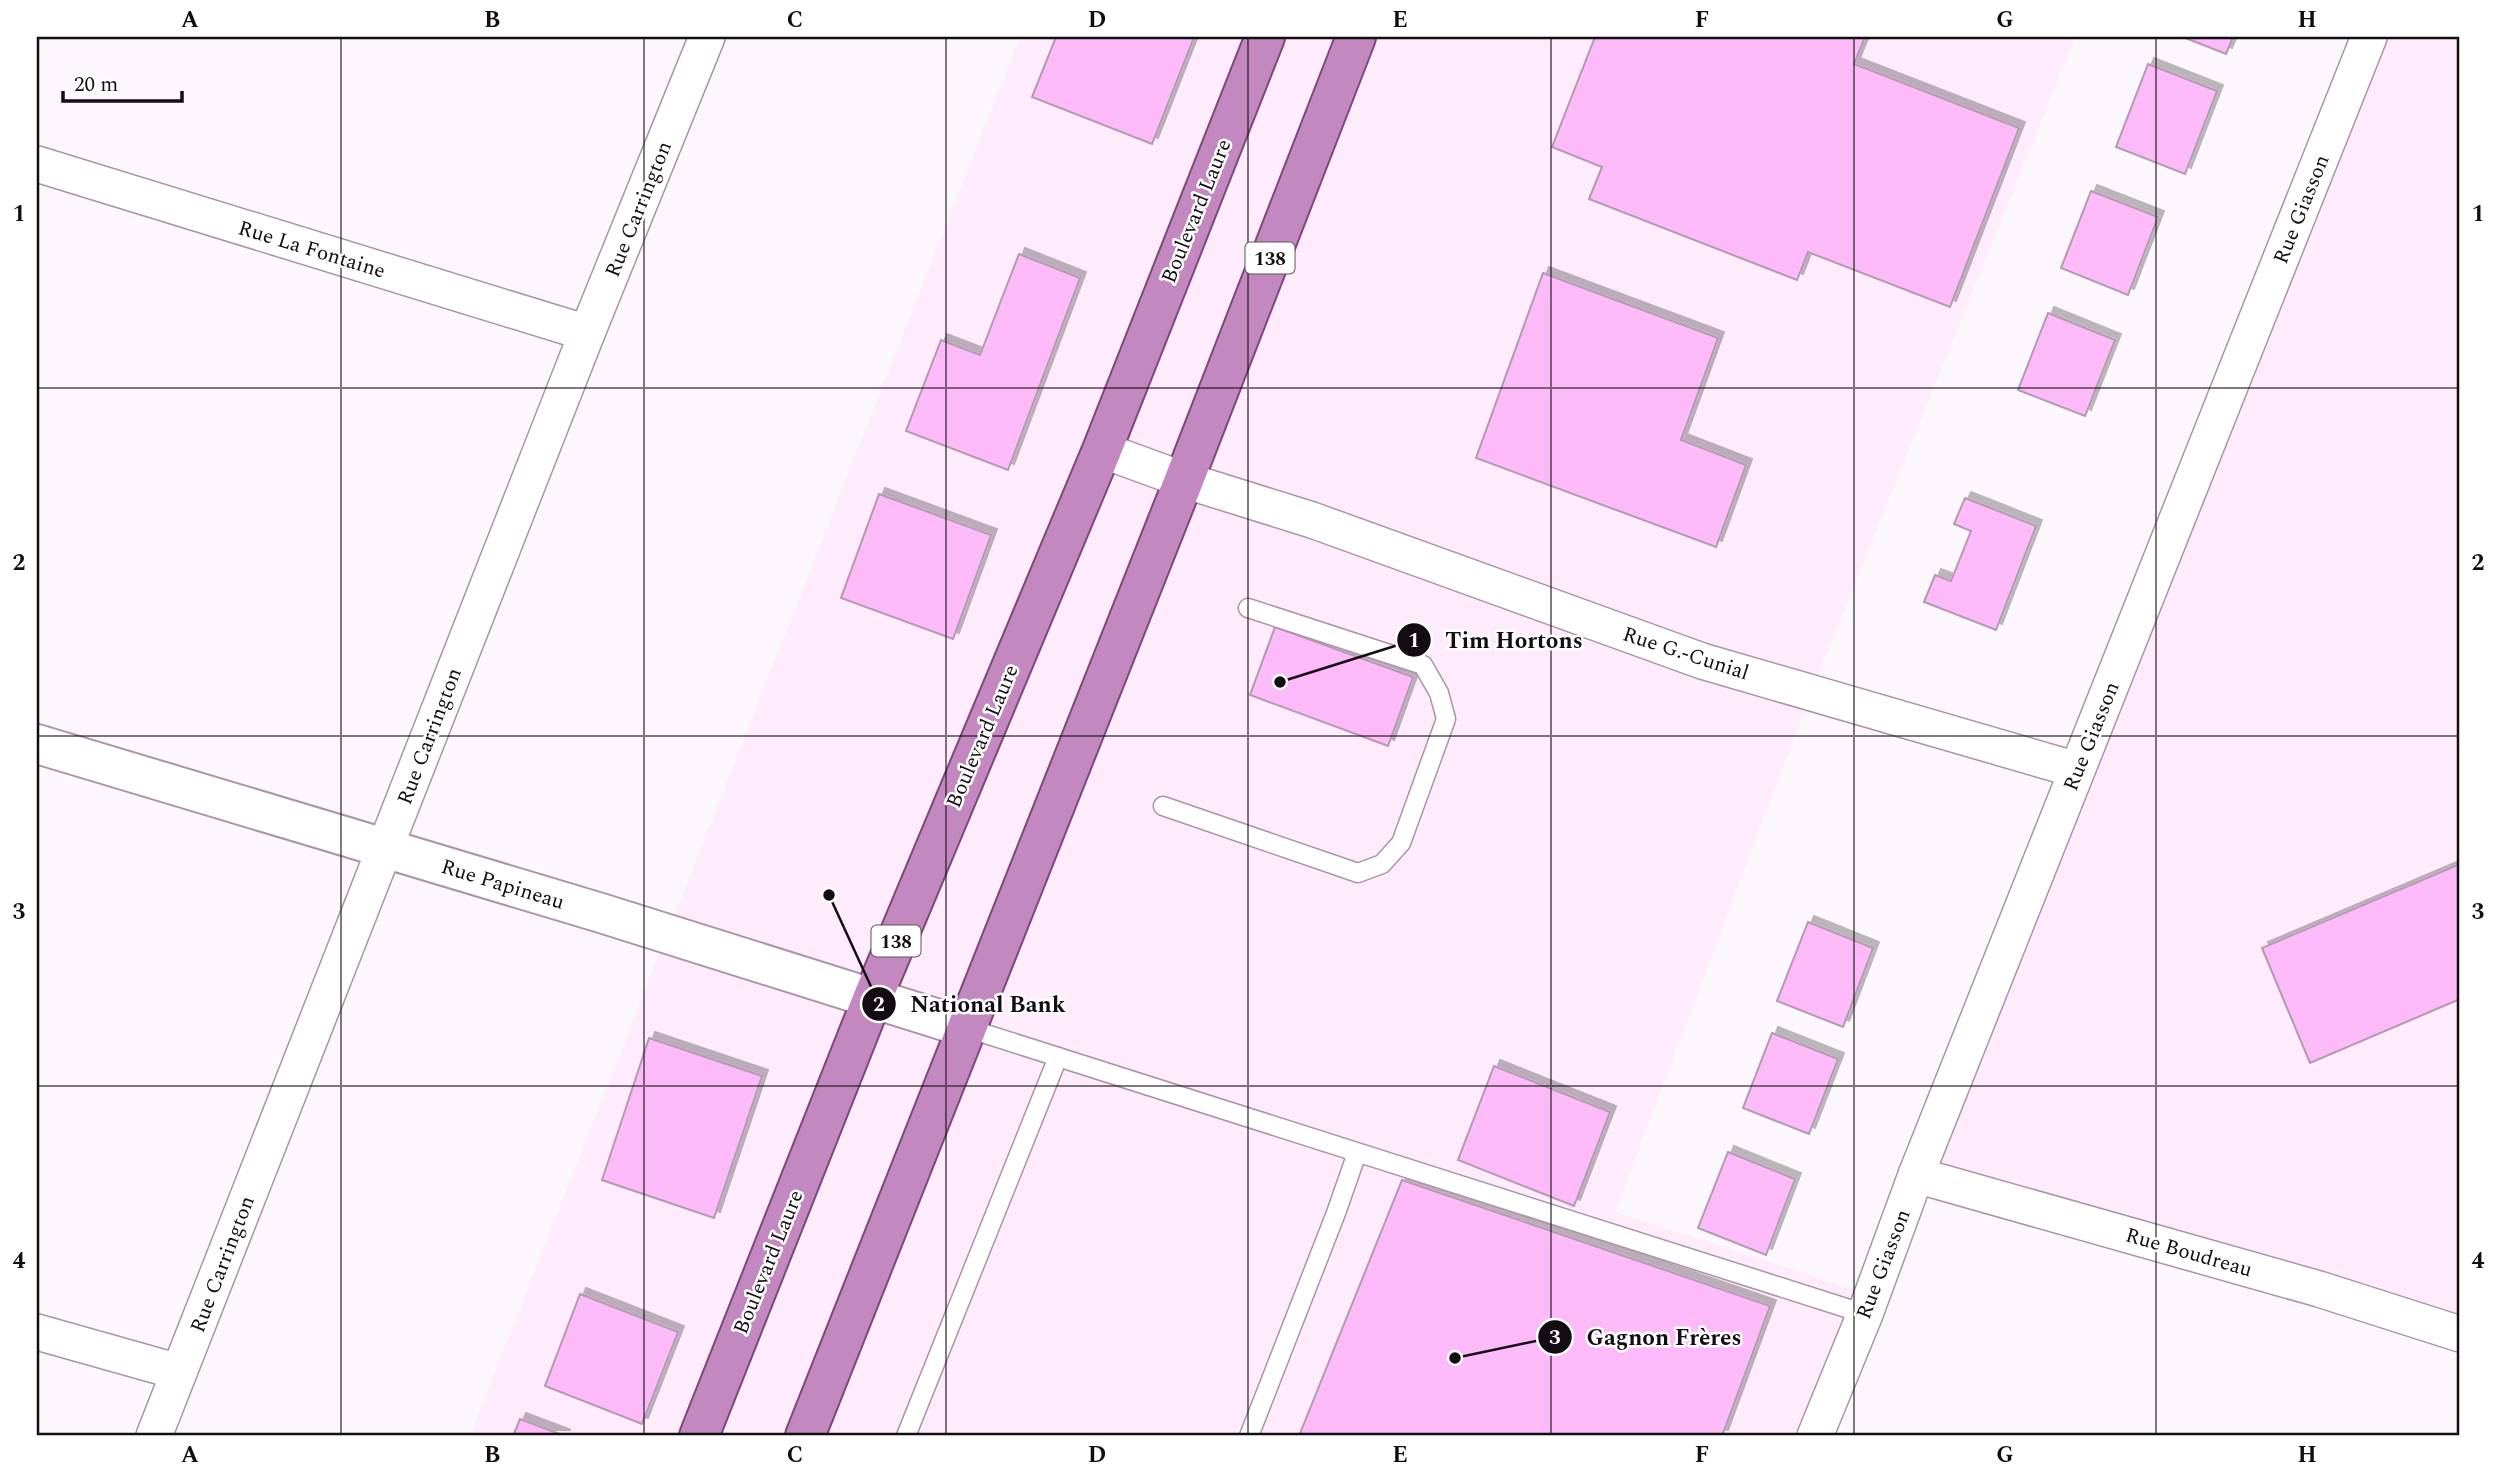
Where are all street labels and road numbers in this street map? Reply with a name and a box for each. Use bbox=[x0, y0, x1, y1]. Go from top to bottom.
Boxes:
street label: Boulevard Laure bbox=[1153, 134, 1240, 288]
street label: Rue Carrington bbox=[597, 136, 681, 282]
street label: Rue Giasson bbox=[2265, 150, 2338, 269]
street label: Rue La Fontaine bbox=[234, 212, 389, 288]
road number: 138 bbox=[1246, 242, 1294, 274]
street label: Rue G.-Cunial bbox=[1618, 618, 1753, 689]
street label: Boulevard Laure bbox=[938, 660, 1028, 813]
street label: Rue Carrington bbox=[389, 663, 471, 810]
street label: Rue Giasson bbox=[2055, 677, 2128, 796]
street label: Rue Papineau bbox=[437, 851, 568, 919]
road number: 138 bbox=[872, 925, 920, 956]
street label: Boulevard Laure bbox=[725, 1185, 812, 1339]
street label: Rue Carrington bbox=[182, 1191, 264, 1338]
street label: Rue Giasson bbox=[1848, 1205, 1920, 1324]
street label: Rue Boudreau bbox=[2122, 1220, 2256, 1286]

